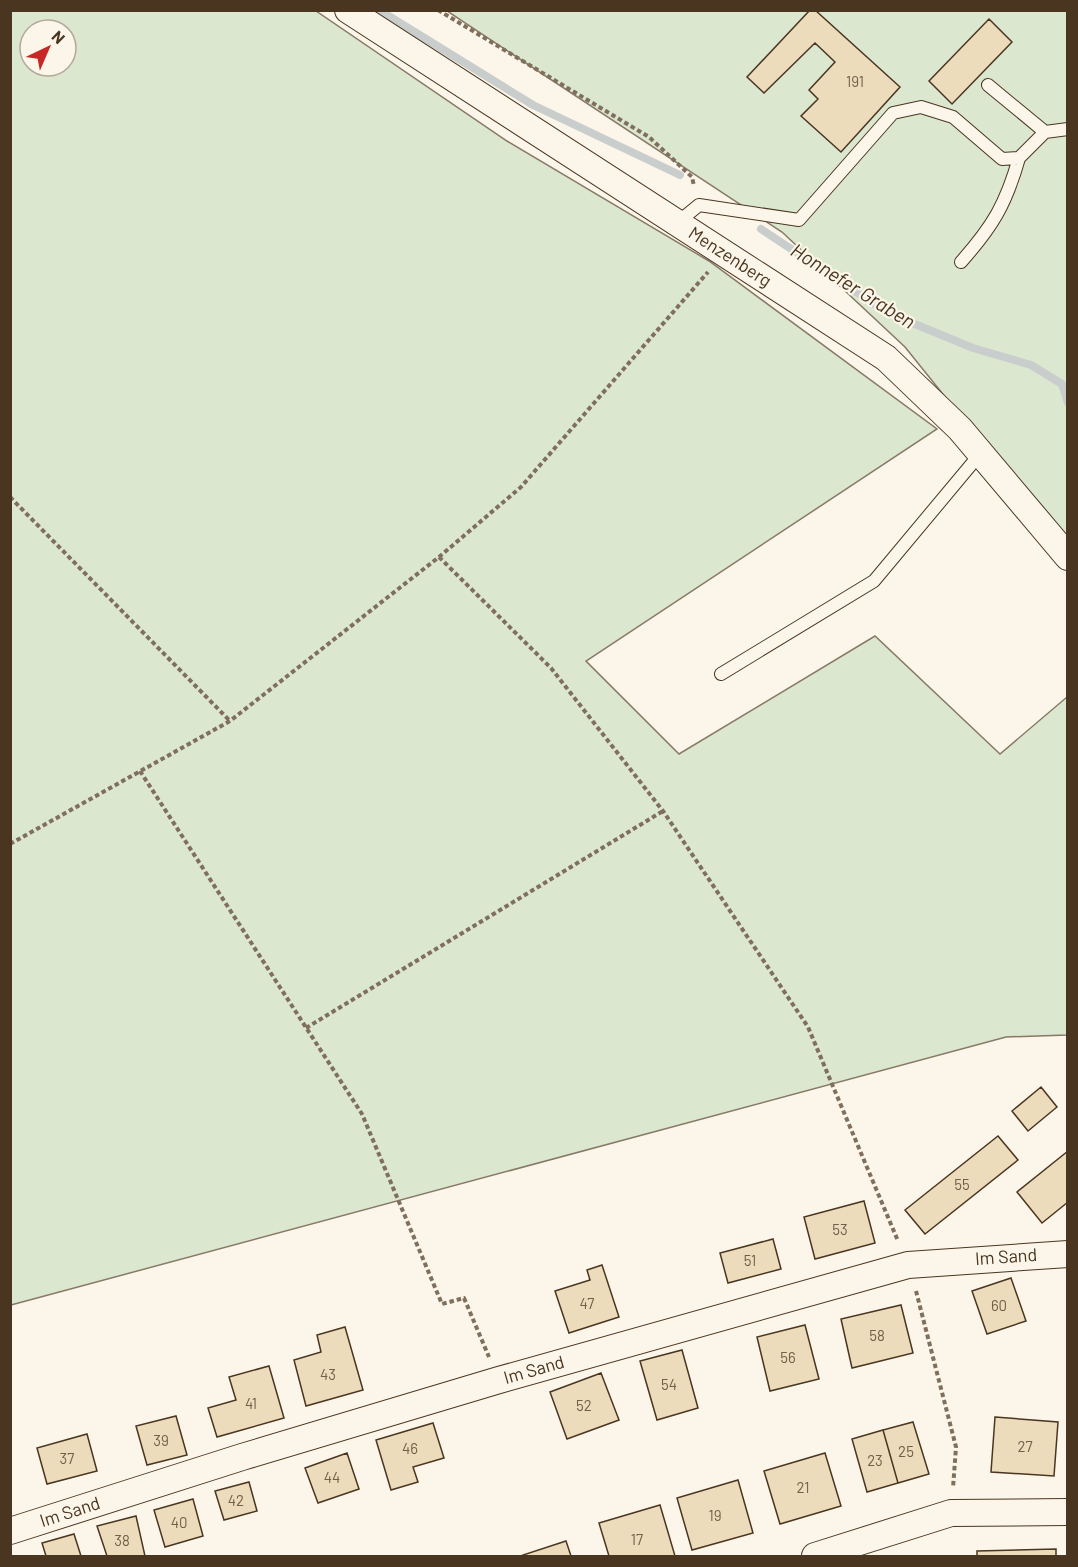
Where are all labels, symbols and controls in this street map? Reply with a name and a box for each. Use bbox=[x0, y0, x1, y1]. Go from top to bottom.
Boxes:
north arrow bbox=[18, 18, 78, 78]
text: N bbox=[48, 26, 69, 47]
house number: 191 bbox=[846, 72, 864, 90]
street label: Menzenberg bbox=[685, 221, 776, 291]
water label: Honnefer Graben bbox=[787, 237, 920, 333]
house number: 55 bbox=[954, 1175, 970, 1193]
house number: 53 bbox=[832, 1220, 848, 1238]
street label: Im Sand bbox=[974, 1243, 1038, 1269]
house number: 51 bbox=[744, 1251, 756, 1269]
house number: 47 bbox=[580, 1294, 594, 1312]
house number: 60 bbox=[991, 1296, 1007, 1314]
house number: 58 bbox=[869, 1326, 885, 1344]
house number: 56 bbox=[780, 1348, 796, 1366]
street label: Im Sand bbox=[501, 1350, 567, 1388]
house number: 43 bbox=[320, 1365, 336, 1383]
house number: 54 bbox=[661, 1375, 677, 1393]
house number: 41 bbox=[245, 1394, 257, 1412]
house number: 52 bbox=[576, 1396, 592, 1414]
house number: 39 bbox=[153, 1431, 169, 1449]
house number: 27 bbox=[1017, 1437, 1033, 1455]
house number: 46 bbox=[402, 1439, 418, 1457]
house number: 25 bbox=[898, 1442, 914, 1460]
house number: 37 bbox=[60, 1449, 74, 1467]
house number: 23 bbox=[867, 1451, 883, 1469]
house number: 44 bbox=[324, 1468, 340, 1486]
house number: 21 bbox=[796, 1478, 810, 1496]
street label: Im Sand bbox=[37, 1491, 103, 1531]
house number: 42 bbox=[228, 1491, 244, 1509]
house number: 19 bbox=[708, 1506, 722, 1524]
house number: 40 bbox=[171, 1513, 187, 1531]
house number: 17 bbox=[631, 1530, 643, 1548]
house number: 38 bbox=[114, 1531, 130, 1549]

